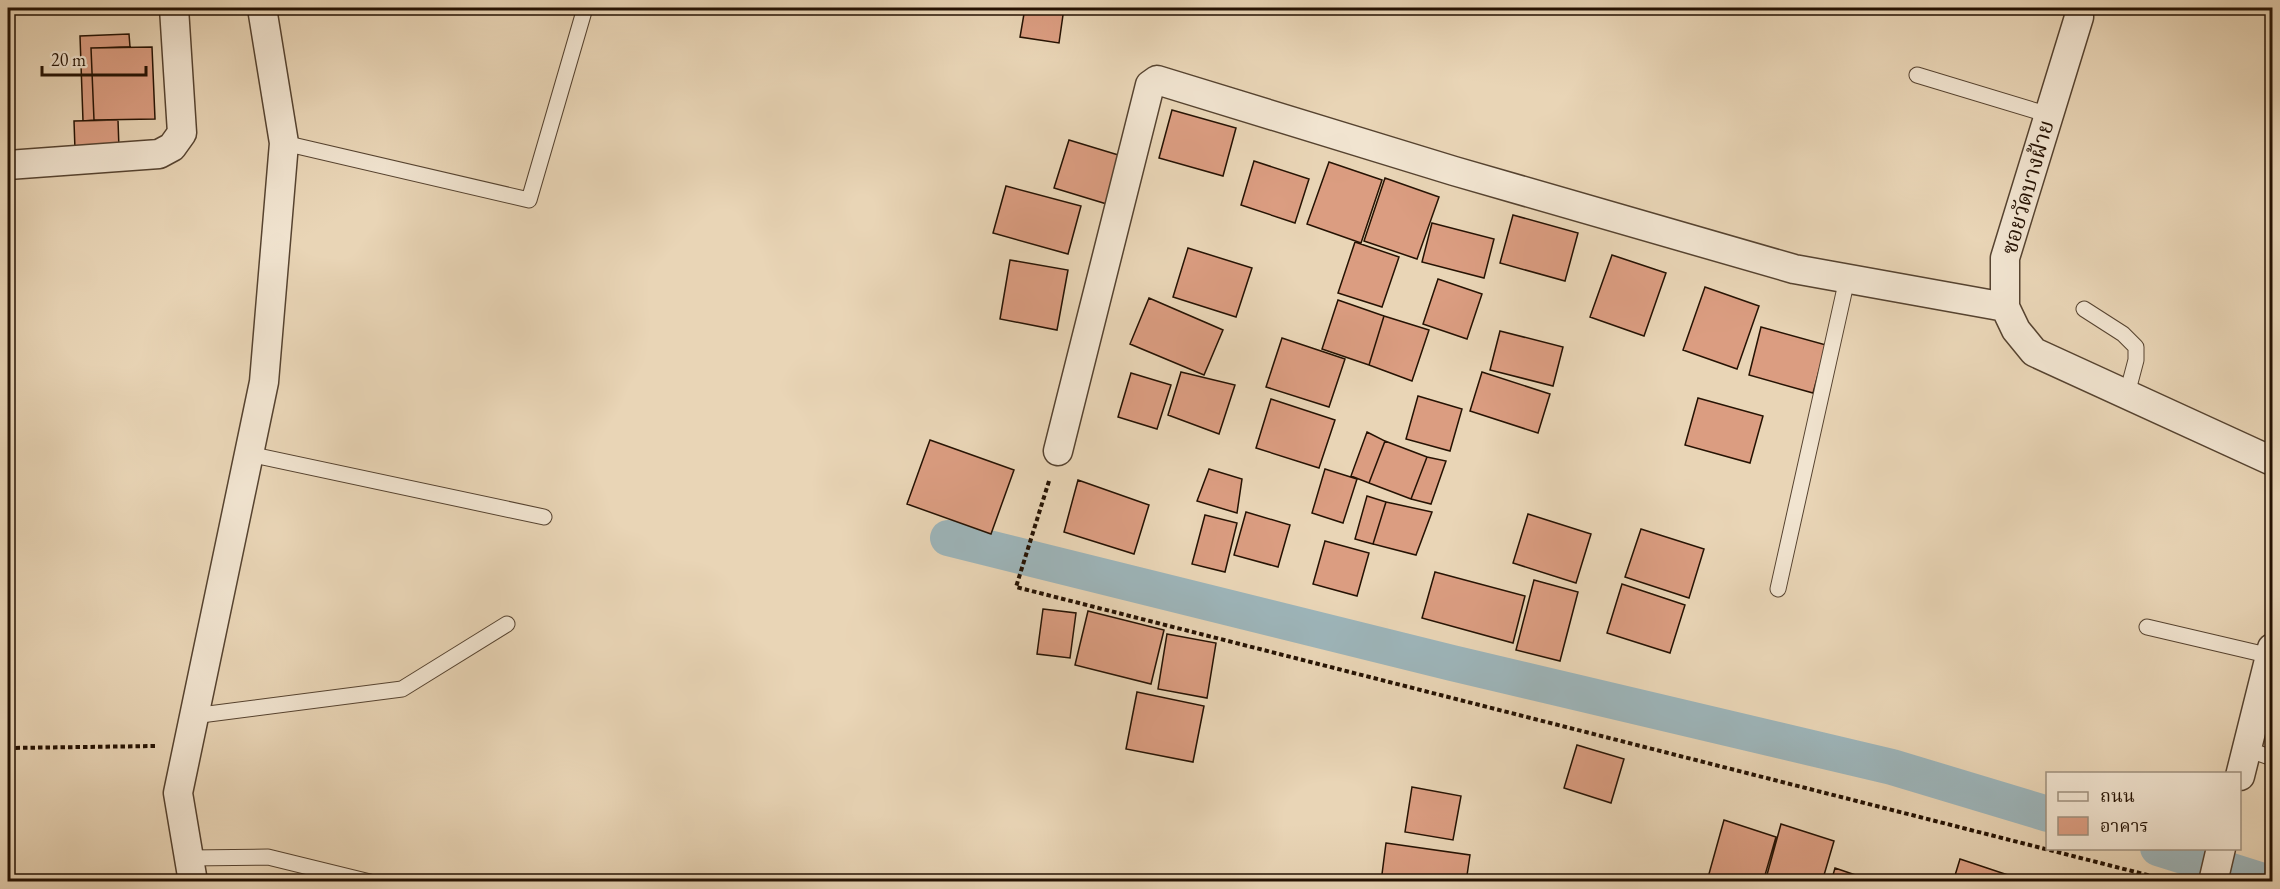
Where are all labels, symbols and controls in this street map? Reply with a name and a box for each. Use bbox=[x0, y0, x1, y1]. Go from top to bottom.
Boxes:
scale bar bbox=[42, 39, 146, 77]
text: 20 m bbox=[51, 48, 86, 71]
street label: ซอยวัดบางฝ้าย bbox=[1994, 116, 2061, 258]
legend bbox=[2046, 772, 2241, 850]
text: ถนน bbox=[2100, 784, 2135, 807]
text: อาคาร bbox=[2100, 814, 2149, 837]

